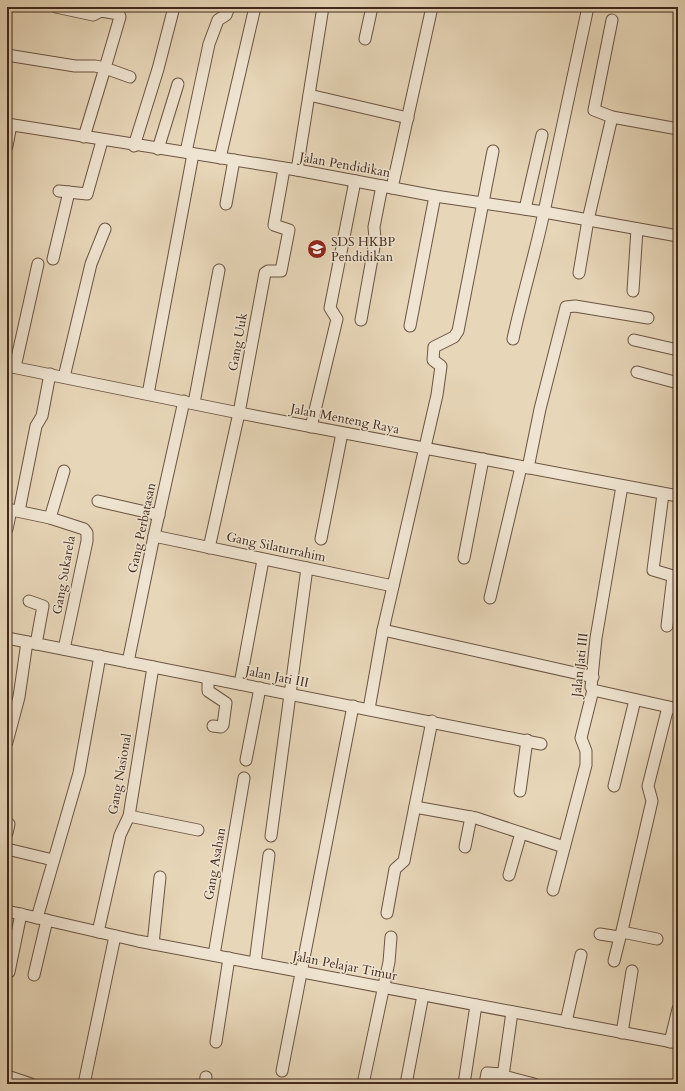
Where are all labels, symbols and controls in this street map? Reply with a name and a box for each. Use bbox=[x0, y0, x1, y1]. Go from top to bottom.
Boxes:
street label: Jalan Pendidikan bbox=[296, 148, 392, 182]
place label: SDS HKBP Pendidikan bbox=[331, 233, 395, 266]
school or university icon: SDS HKBP Pendidikan bbox=[306, 238, 328, 260]
street label: Gang Uuk bbox=[224, 311, 252, 373]
street label: Jalan Menteng Raya bbox=[287, 399, 401, 438]
street label: Gang Perbatasan bbox=[124, 481, 161, 575]
street label: Gang Silaturrahim bbox=[225, 528, 327, 566]
street label: Gang Sukarela bbox=[48, 534, 80, 616]
street label: Jalan Jati III bbox=[567, 632, 592, 700]
street label: Jalan Jati III bbox=[242, 662, 310, 692]
street label: Gang Nasional bbox=[104, 731, 136, 816]
street label: Gang Asahan bbox=[200, 826, 230, 902]
street label: Jalan Pelajar Timur bbox=[289, 947, 399, 985]

